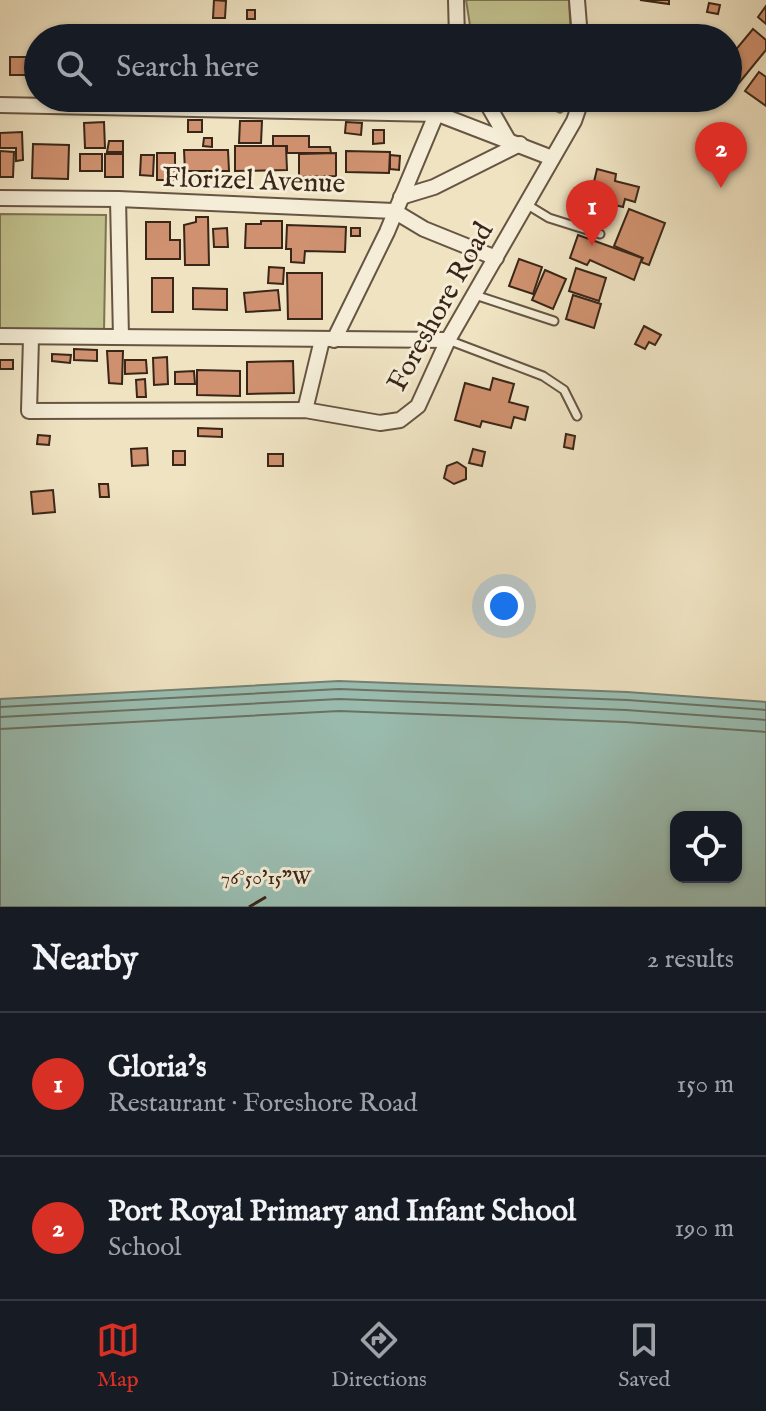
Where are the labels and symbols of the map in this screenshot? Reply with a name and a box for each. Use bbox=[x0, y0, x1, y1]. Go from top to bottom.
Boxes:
pin: 2 bbox=[695, 122, 747, 188]
street label: Florizel Avenue bbox=[162, 161, 346, 202]
pin: 1 bbox=[566, 180, 618, 246]
street label: Foreshore Road bbox=[380, 217, 502, 398]
your location bbox=[484, 586, 524, 626]
text: 76°50'15"W bbox=[221, 866, 312, 891]

